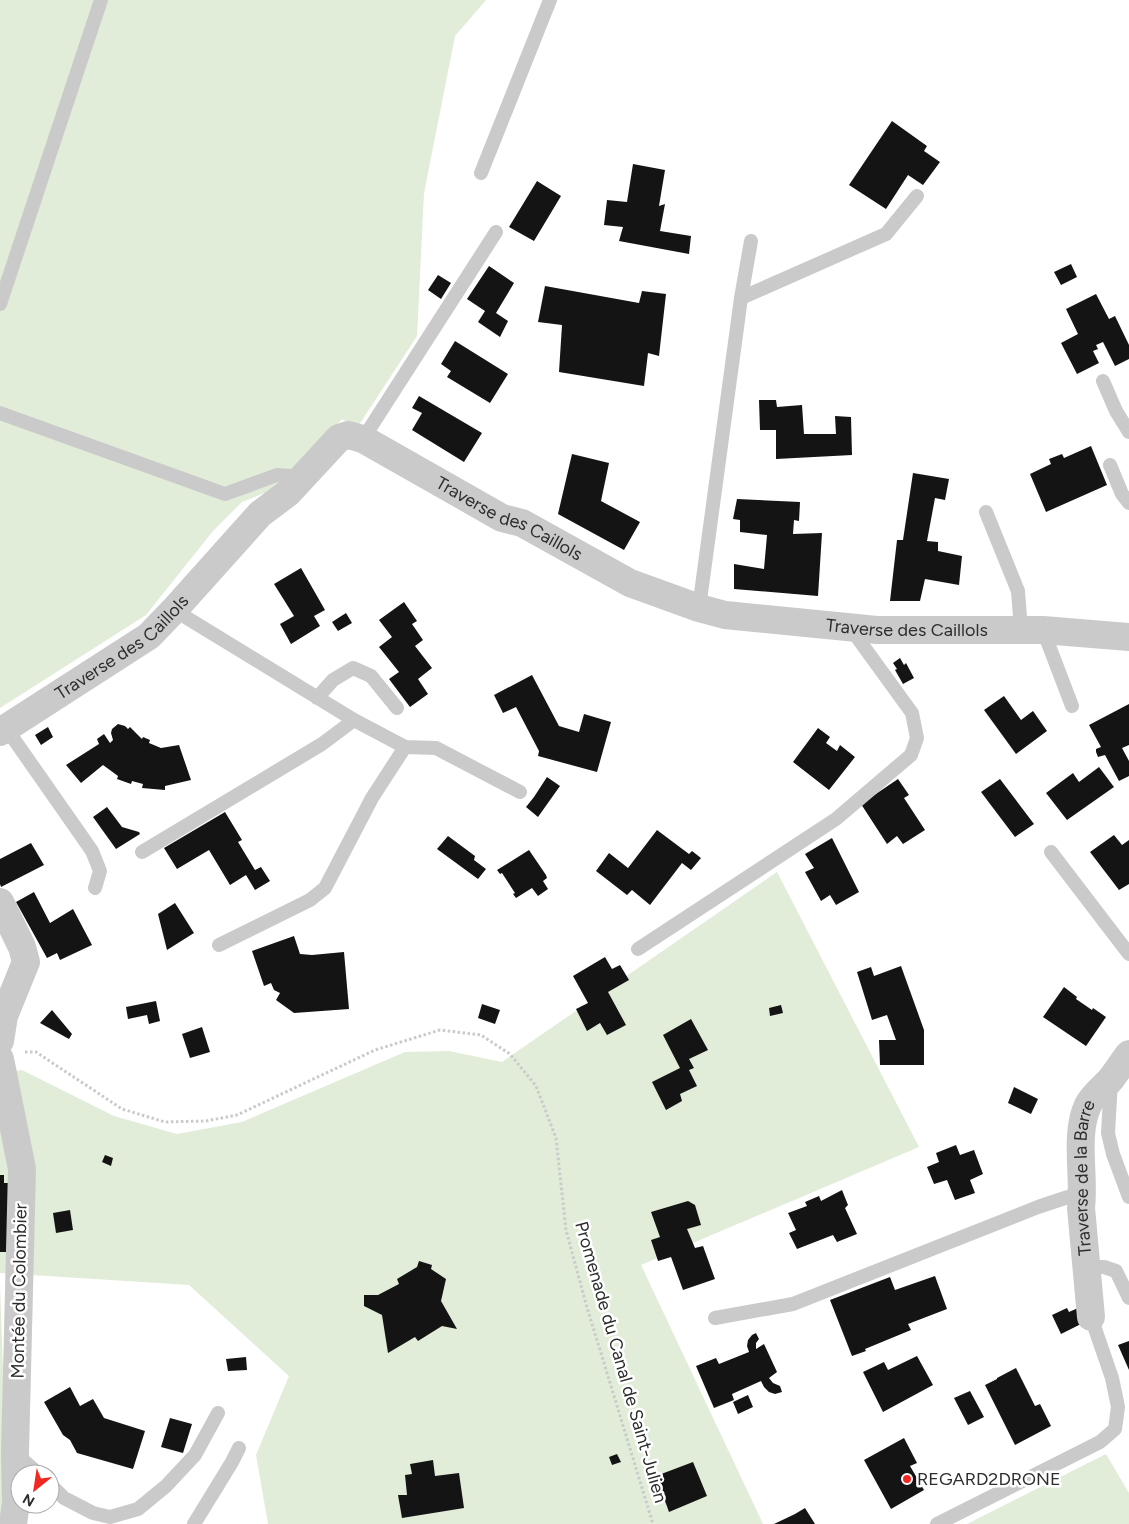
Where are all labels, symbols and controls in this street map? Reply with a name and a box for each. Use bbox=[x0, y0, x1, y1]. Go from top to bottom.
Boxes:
street label: Traverse des Caillols bbox=[432, 472, 586, 565]
street label: Traverse des Caillols bbox=[51, 590, 193, 705]
street label: Traverse des Caillols bbox=[825, 614, 988, 641]
street label: Traverse de la Barre bbox=[1070, 1096, 1100, 1257]
street label: Montée du Colombier bbox=[6, 1203, 32, 1379]
street label: Promenade du Canal de Saint-Julien bbox=[570, 1219, 672, 1505]
north arrow bbox=[10, 1464, 60, 1514]
place label: REGARD2DRONE bbox=[917, 1468, 1061, 1490]
marker: REGARD2DRONE bbox=[901, 1473, 913, 1485]
text: N bbox=[20, 1490, 38, 1510]

